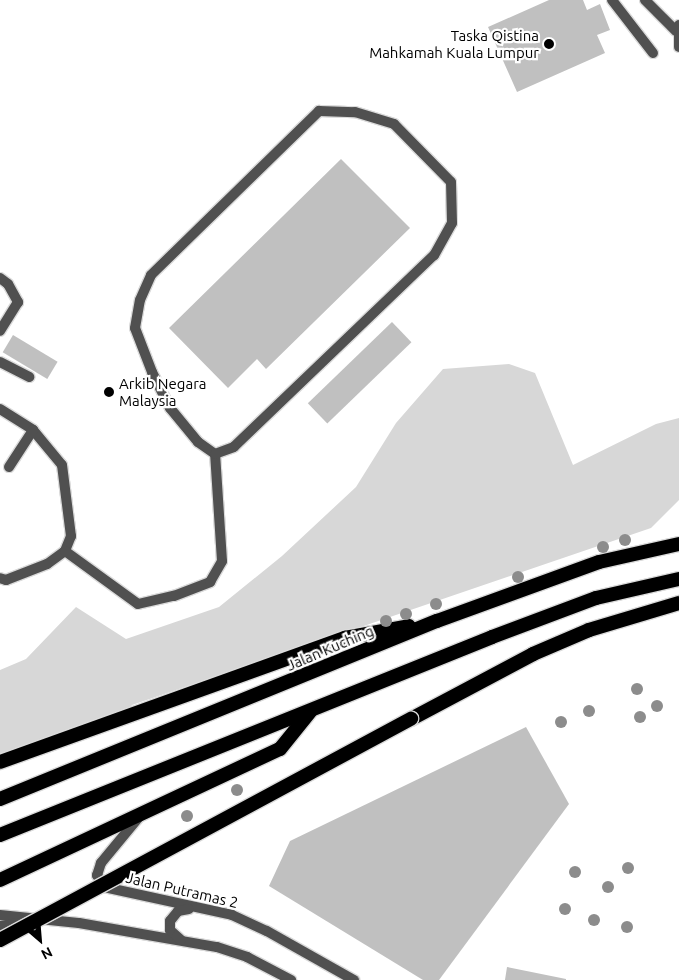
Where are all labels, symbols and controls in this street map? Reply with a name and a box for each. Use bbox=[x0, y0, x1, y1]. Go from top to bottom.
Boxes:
place label: Taska Qistina Mahkamah Kuala Lumpur bbox=[369, 26, 539, 61]
marker: Taska Qistina Mahkamah Kuala Lumpur bbox=[543, 38, 555, 50]
place label: Arkib Negara Malaysia bbox=[119, 374, 207, 409]
marker: Arkib Negara Malaysia bbox=[103, 386, 115, 398]
street label: Jalan Kuching bbox=[284, 622, 376, 674]
street label: Jalan Putramas 2 bbox=[124, 868, 240, 912]
north arrow bbox=[15, 915, 65, 965]
text: N bbox=[39, 944, 55, 963]

